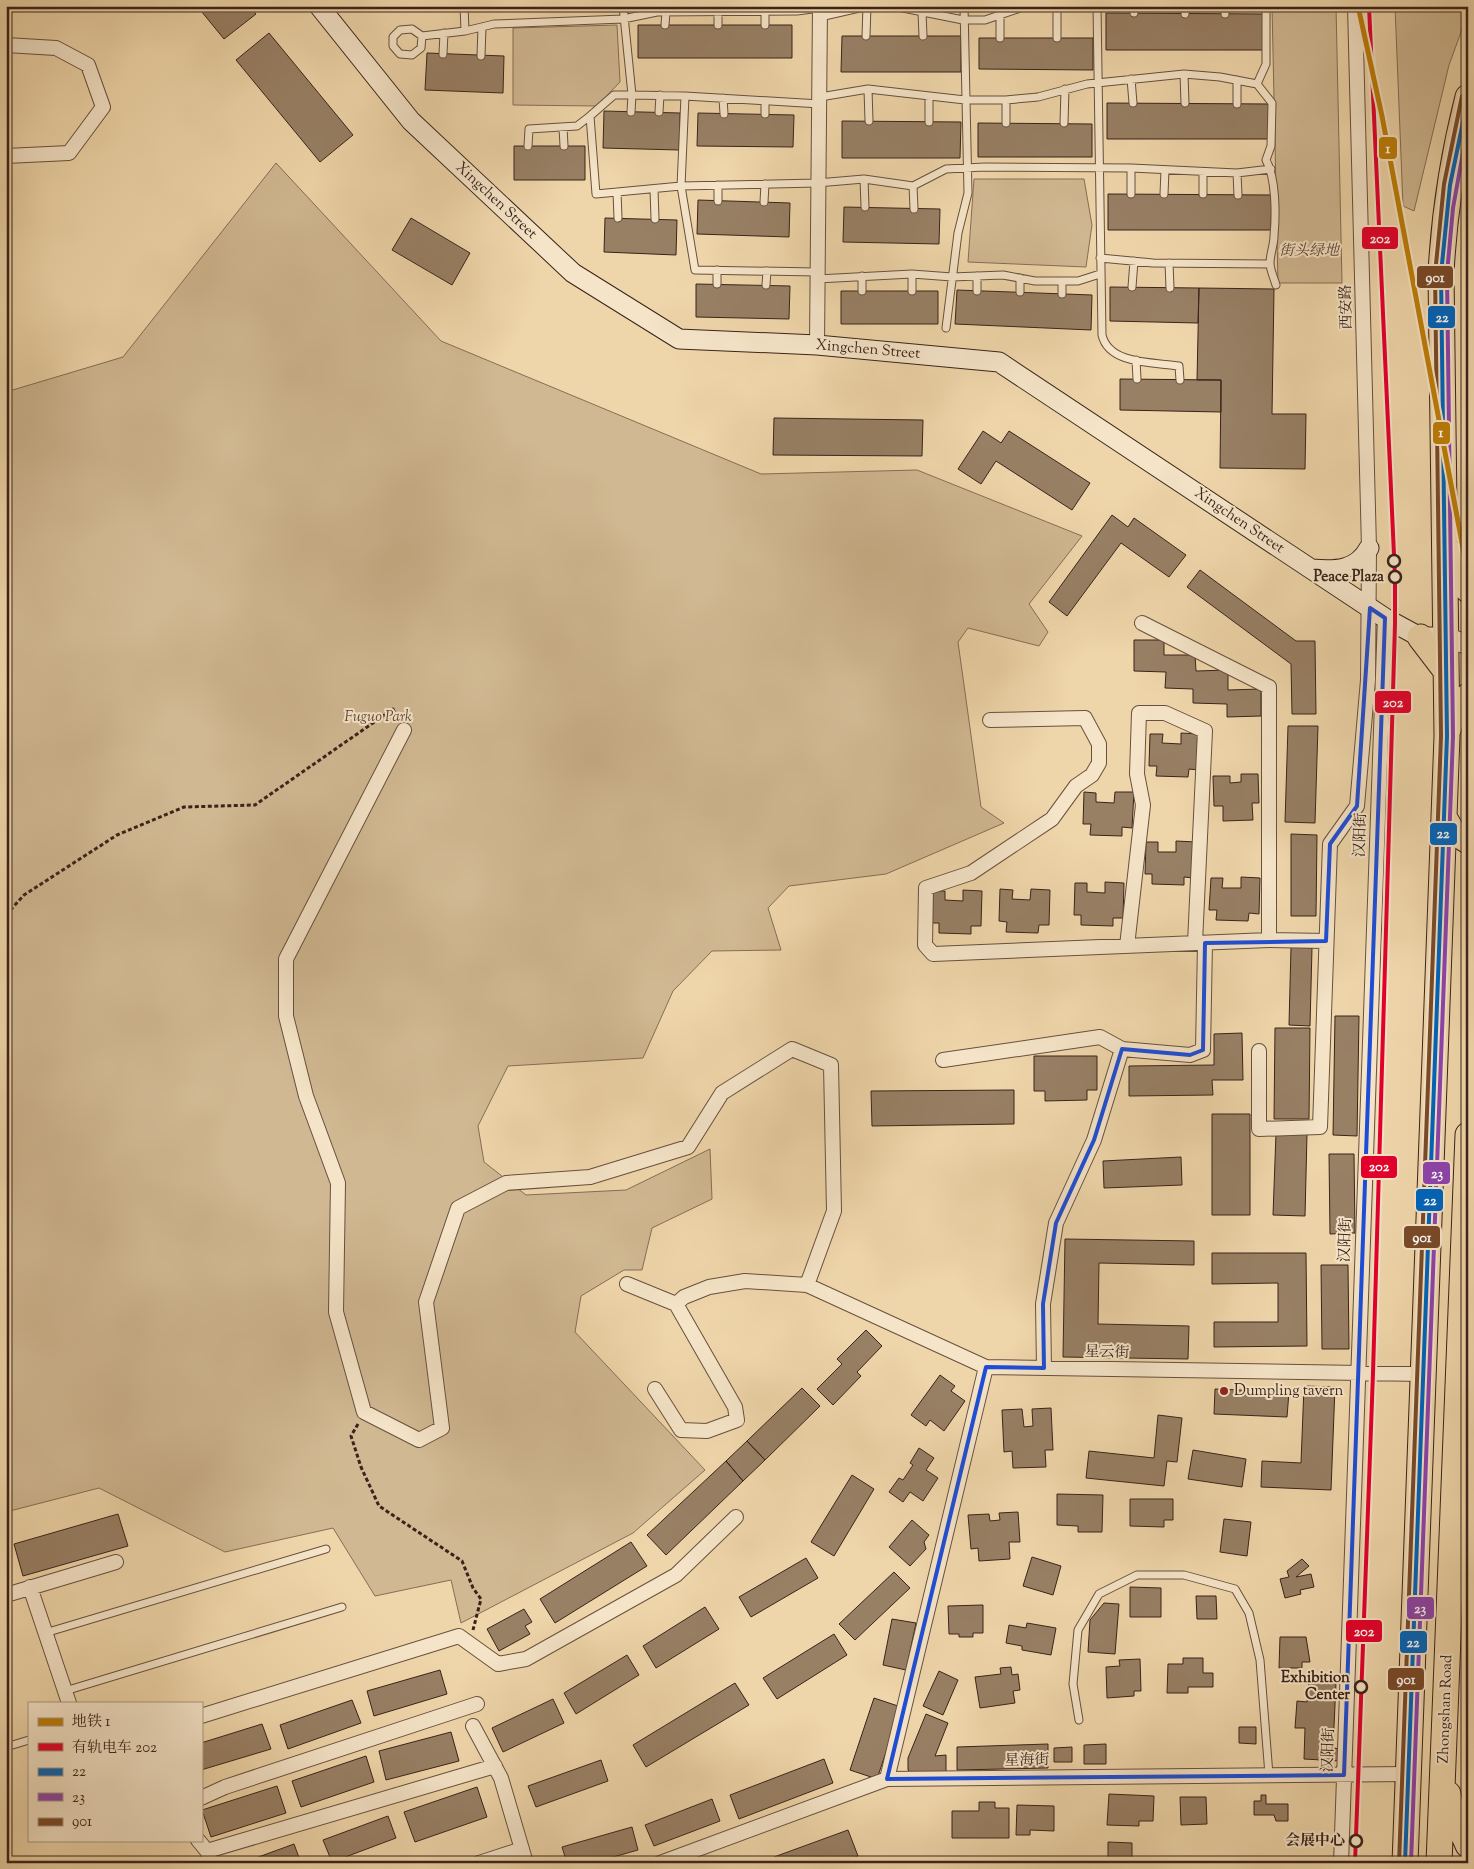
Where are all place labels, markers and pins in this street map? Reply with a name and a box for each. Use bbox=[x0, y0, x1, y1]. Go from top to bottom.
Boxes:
unlabelled marker bbox=[1387, 554, 1401, 568]
place label: Peace Plaza bbox=[1313, 567, 1384, 588]
marker: Peace Plaza bbox=[1388, 570, 1402, 584]
place label: Dumpling tavern bbox=[1234, 1381, 1344, 1402]
marker: Dumpling tavern bbox=[1218, 1385, 1230, 1397]
place label: Exhibition Center bbox=[1281, 1668, 1350, 1706]
marker: Exhibition Center bbox=[1354, 1680, 1368, 1694]
place label: 会展中心 bbox=[1285, 1831, 1345, 1852]
marker: 会展中心 bbox=[1349, 1834, 1363, 1848]

